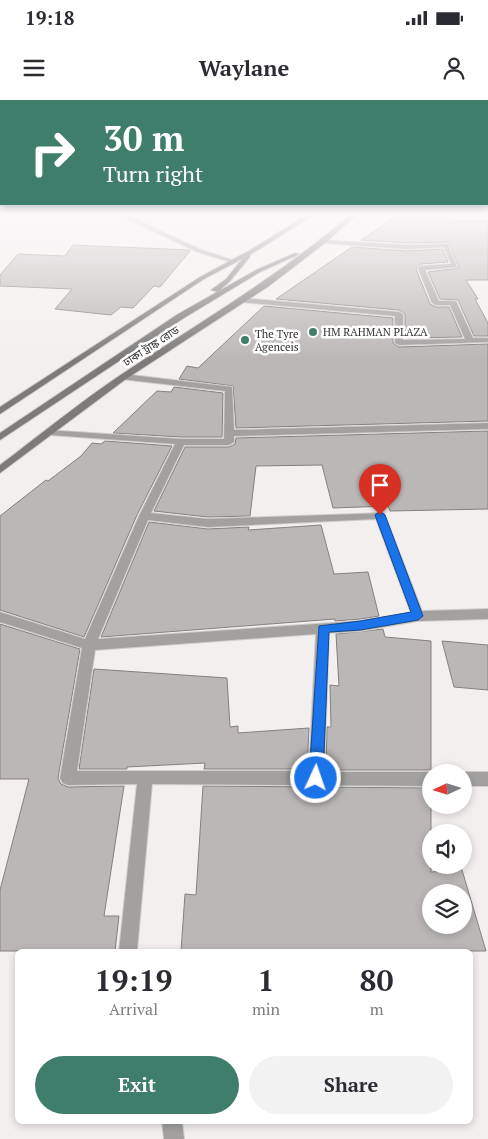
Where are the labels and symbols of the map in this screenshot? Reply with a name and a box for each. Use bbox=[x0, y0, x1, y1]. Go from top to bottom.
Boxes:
street label: ঢাকা ট্রাঙ্ক রোড bbox=[120, 323, 182, 370]
place label: HM RAHMAN PLAZA bbox=[323, 325, 428, 339]
marker: HM RAHMAN PLAZA bbox=[307, 326, 319, 338]
place label: The Tyre Agenceis bbox=[255, 327, 299, 354]
marker: The Tyre Agenceis bbox=[239, 334, 251, 346]
pin bbox=[359, 464, 401, 515]
position arrow bbox=[289, 751, 341, 803]
north arrow bbox=[422, 764, 472, 814]

